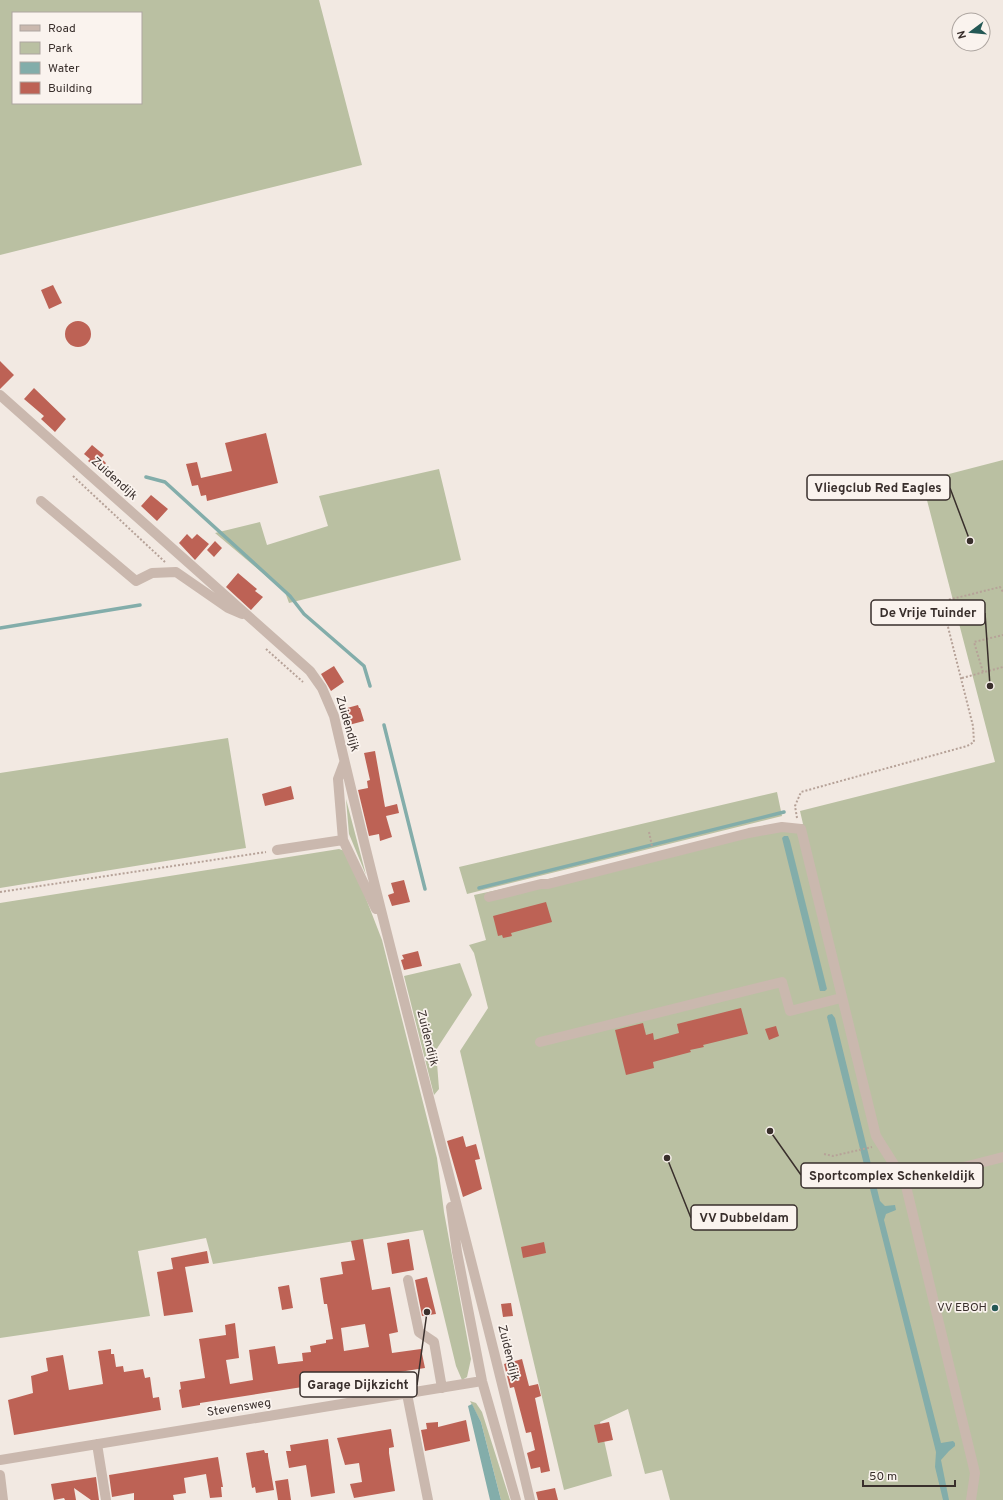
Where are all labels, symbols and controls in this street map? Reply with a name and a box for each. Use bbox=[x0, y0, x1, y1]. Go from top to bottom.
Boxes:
legend bbox=[12, 12, 142, 104]
north arrow bbox=[951, 12, 991, 52]
text: Road bbox=[48, 21, 76, 37]
text: N bbox=[955, 29, 970, 40]
text: Park bbox=[48, 41, 73, 57]
text: Water bbox=[48, 61, 80, 77]
text: Building bbox=[48, 81, 92, 97]
street label: Zuidendijk bbox=[87, 454, 141, 504]
callout: Vliegclub Red Eagles bbox=[807, 475, 950, 500]
text: Vliegclub Red Eagles bbox=[814, 481, 942, 497]
callout: De Vrije Tuinder bbox=[871, 600, 985, 625]
text: De Vrije Tuinder bbox=[880, 606, 977, 622]
street label: Zuidendijk bbox=[331, 694, 363, 754]
street label: Zuidendijk bbox=[412, 1008, 442, 1068]
callout: Sportcomplex Schenkeldijk bbox=[801, 1163, 983, 1188]
text: Sportcomplex Schenkeldijk bbox=[809, 1169, 975, 1185]
callout: VV Dubbeldam bbox=[691, 1205, 797, 1230]
text: VV Dubbeldam bbox=[699, 1211, 789, 1227]
place label: VV EBOH bbox=[937, 1300, 987, 1316]
marker: VV EBOH bbox=[990, 1303, 1000, 1313]
street label: Zuidendijk bbox=[493, 1323, 523, 1383]
callout: Garage Dijkzicht bbox=[300, 1372, 417, 1397]
text: Garage Dijkzicht bbox=[307, 1378, 409, 1394]
street label: Stevensweg bbox=[206, 1395, 272, 1421]
scale bar bbox=[863, 1462, 955, 1488]
text: 50 m bbox=[869, 1469, 897, 1485]

